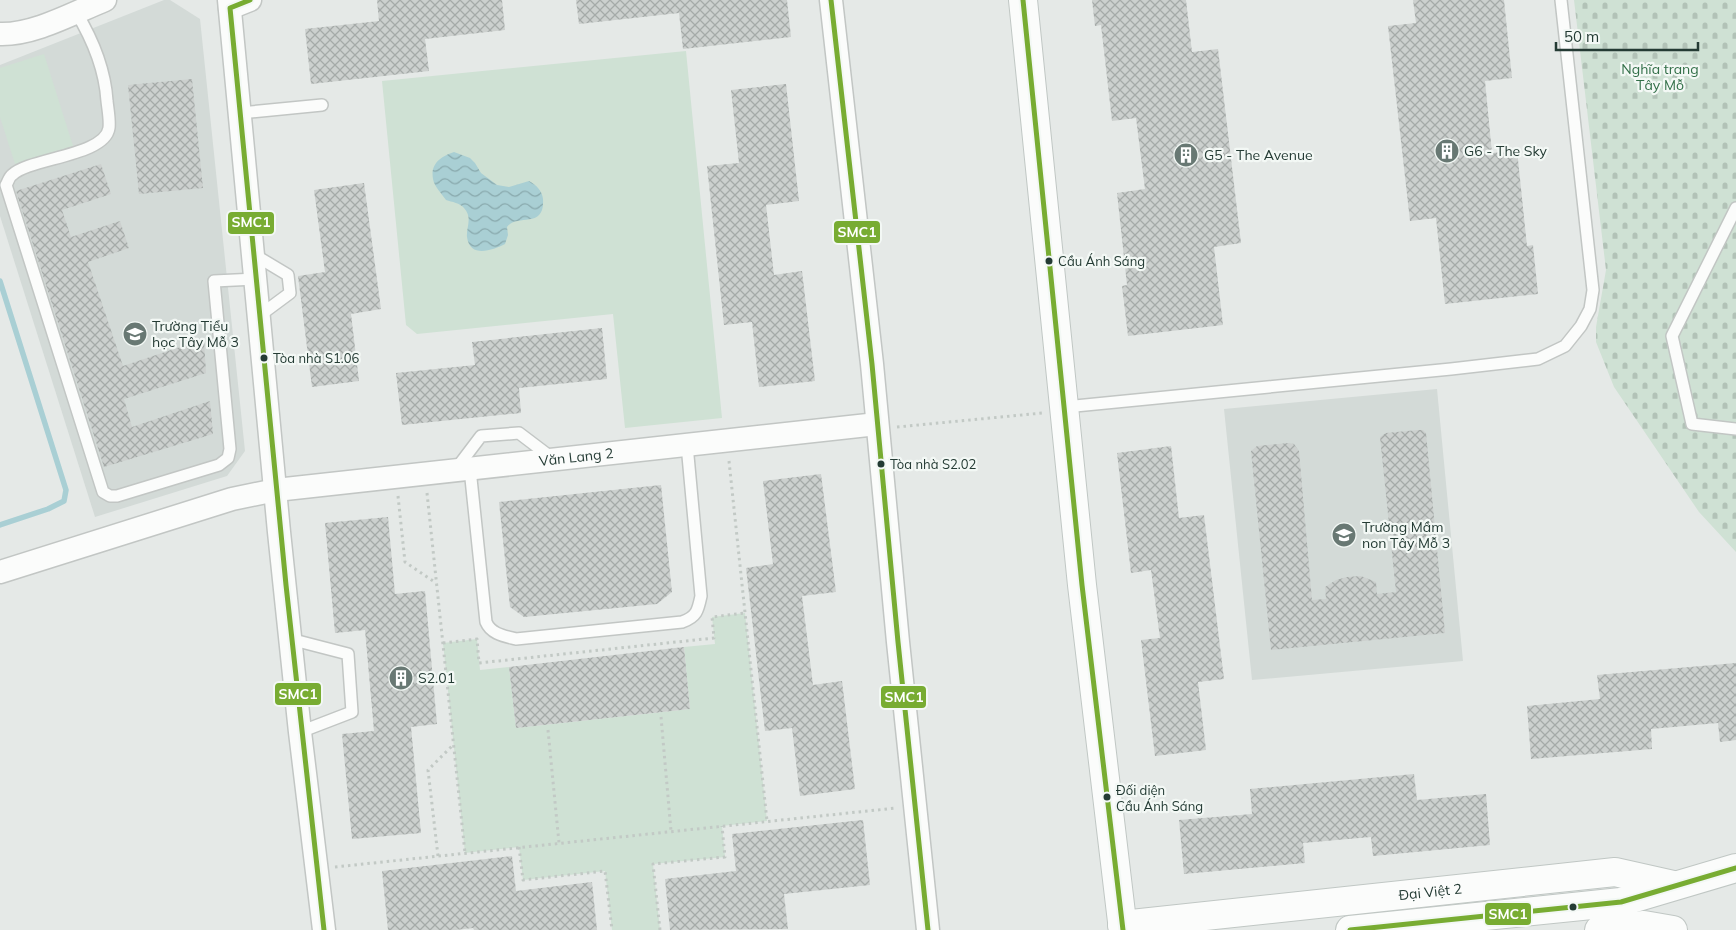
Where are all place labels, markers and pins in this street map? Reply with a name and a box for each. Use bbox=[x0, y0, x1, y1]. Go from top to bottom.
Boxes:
building icon: G6 - The Sky bbox=[1434, 138, 1460, 164]
building icon: G5 - The Avenue bbox=[1173, 142, 1199, 168]
place label: G6 - The Sky bbox=[1464, 142, 1548, 160]
place label: G5 - The Avenue bbox=[1204, 146, 1313, 164]
place label: Cầu Ánh Sáng bbox=[1058, 253, 1145, 269]
marker: Cầu Ánh Sáng bbox=[1044, 256, 1054, 266]
place label: Trường Tiểu học Tây Mỗ 3 bbox=[152, 317, 239, 351]
school or university icon: Trường Tiểu học Tây Mỗ 3 bbox=[122, 321, 148, 347]
place label: Tòa nhà S1.06 bbox=[273, 350, 360, 366]
marker: Tòa nhà S1.06 bbox=[259, 353, 269, 363]
place label: Tòa nhà S2.02 bbox=[890, 456, 977, 472]
marker: Tòa nhà S2.02 bbox=[876, 459, 886, 469]
place label: Trường Mầm non Tây Mỗ 3 bbox=[1362, 518, 1450, 552]
school or university icon: Trường Mầm non Tây Mỗ 3 bbox=[1331, 522, 1357, 548]
building icon: S2.01 bbox=[388, 665, 414, 691]
place label: S2.01 bbox=[418, 669, 455, 687]
place label: Đối diện Cầu Ánh Sáng bbox=[1116, 782, 1203, 814]
marker: Đối diện Cầu Ánh Sáng bbox=[1102, 792, 1112, 802]
unlabelled marker bbox=[1568, 902, 1578, 912]

